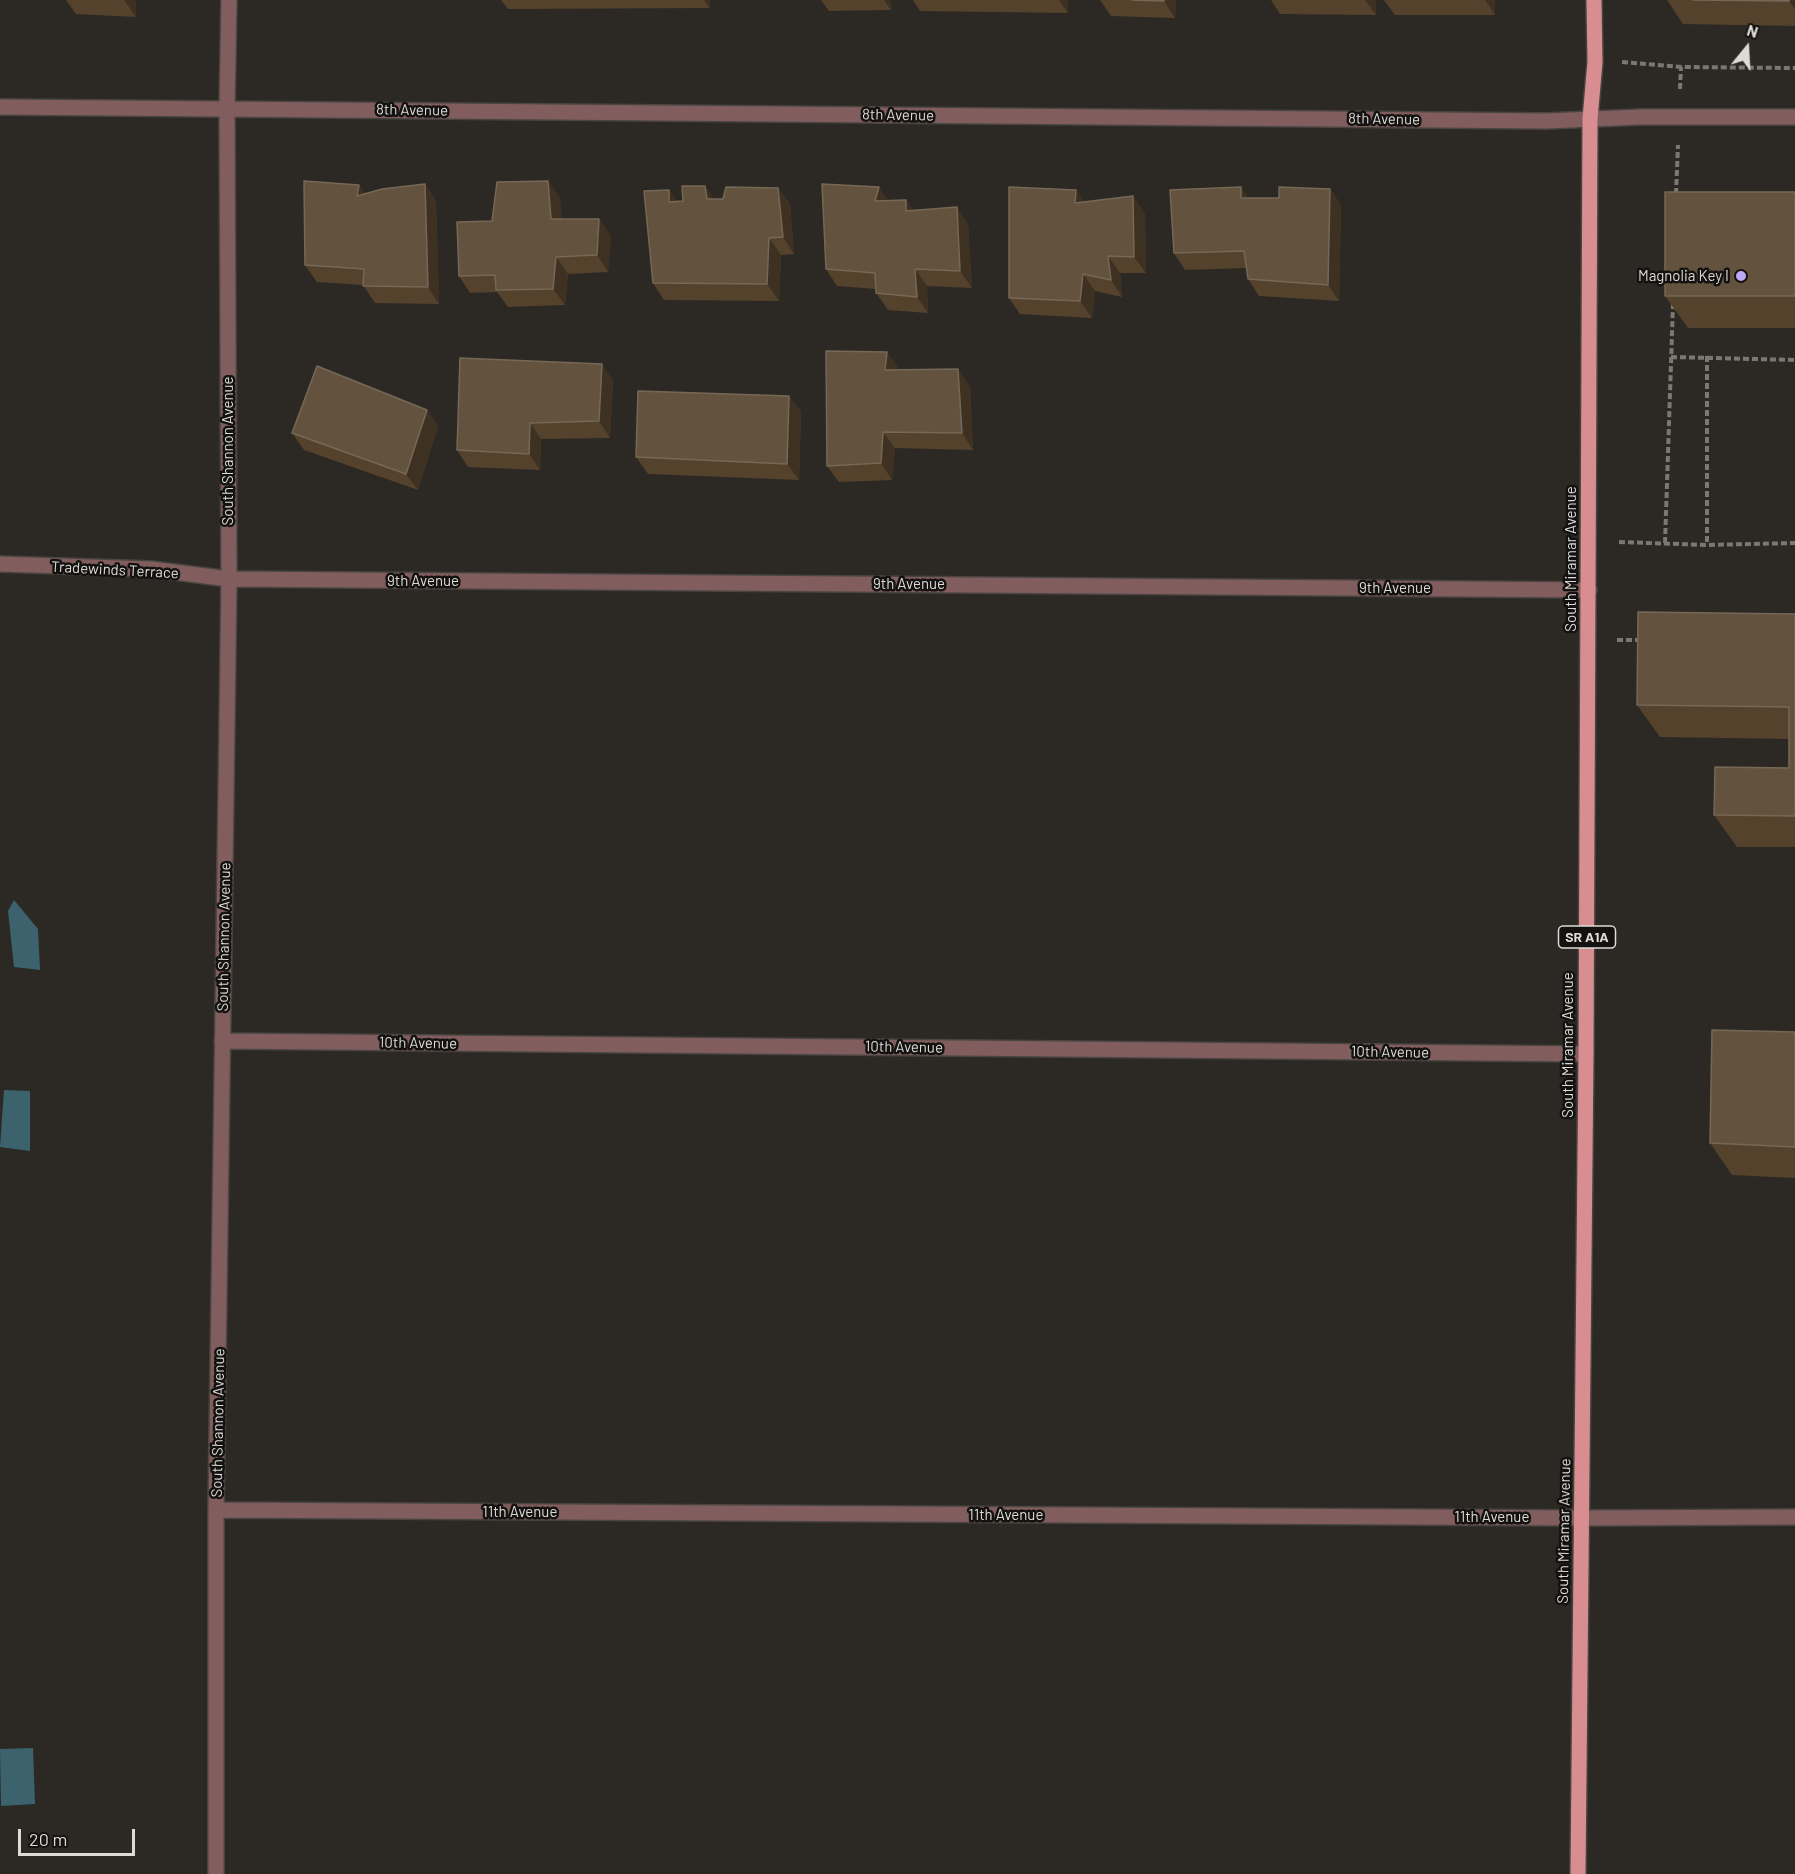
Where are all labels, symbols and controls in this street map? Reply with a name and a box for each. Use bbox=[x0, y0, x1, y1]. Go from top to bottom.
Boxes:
north arrow bbox=[1717, 18, 1777, 78]
text: N bbox=[1745, 20, 1761, 41]
street label: 8th Avenue bbox=[376, 100, 448, 120]
street label: 8th Avenue bbox=[862, 105, 934, 125]
street label: 8th Avenue bbox=[1348, 109, 1420, 129]
place label: Magnolia Key I bbox=[1638, 267, 1729, 285]
marker: Magnolia Key I bbox=[1734, 269, 1748, 283]
street label: South Shannon Avenue bbox=[219, 376, 237, 526]
street label: South Miramar Avenue bbox=[1562, 486, 1580, 632]
street label: Tradewinds Terrace bbox=[51, 558, 179, 582]
street label: 9th Avenue bbox=[387, 572, 459, 590]
street label: 9th Avenue bbox=[873, 575, 945, 593]
street label: 9th Avenue bbox=[1359, 579, 1431, 597]
street label: South Shannon Avenue bbox=[214, 862, 234, 1012]
road number: SR A1A bbox=[1558, 926, 1616, 948]
street label: South Miramar Avenue bbox=[1559, 972, 1577, 1118]
street label: 10th Avenue bbox=[379, 1033, 457, 1053]
street label: 10th Avenue bbox=[865, 1037, 943, 1057]
street label: 10th Avenue bbox=[1351, 1042, 1429, 1062]
street label: South Shannon Avenue bbox=[208, 1348, 228, 1498]
street label: South Miramar Avenue bbox=[1554, 1458, 1574, 1604]
street label: 11th Avenue bbox=[483, 1503, 557, 1521]
street label: 11th Avenue bbox=[969, 1506, 1043, 1524]
street label: 11th Avenue bbox=[1455, 1508, 1529, 1526]
scale bar bbox=[21, 1817, 138, 1855]
text: 20 m bbox=[29, 1828, 67, 1850]

